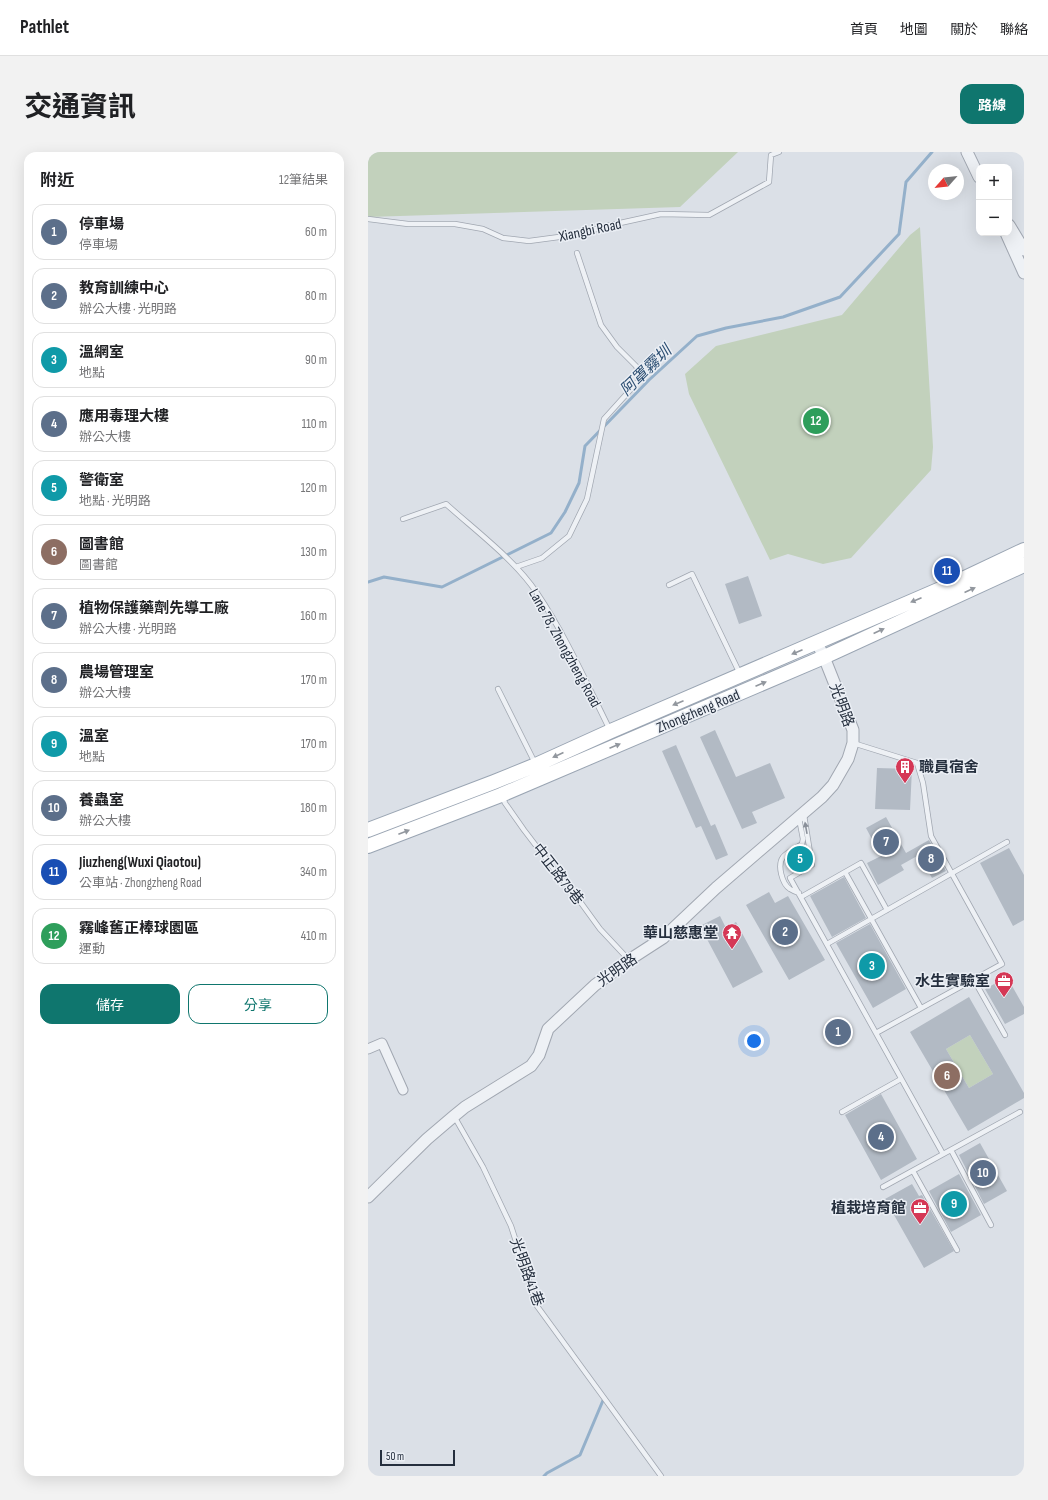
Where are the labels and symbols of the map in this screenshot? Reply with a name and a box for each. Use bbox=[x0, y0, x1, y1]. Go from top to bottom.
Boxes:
north arrow bbox=[928, 164, 964, 200]
street label: Xiangbi Road bbox=[556, 215, 623, 247]
water label: 阿罩霧圳 bbox=[616, 341, 677, 400]
pin: 12 bbox=[803, 406, 829, 436]
pin: 11 bbox=[934, 556, 960, 586]
street label: Lane 78, Zhongzheng Road bbox=[524, 586, 605, 711]
one-way arrow bbox=[964, 586, 976, 593]
one-way arrow bbox=[911, 597, 922, 603]
one-way arrow bbox=[874, 628, 885, 634]
one-way arrow bbox=[791, 649, 803, 655]
one-way arrow bbox=[755, 681, 766, 687]
street label: 光明路 bbox=[825, 681, 858, 730]
street label: Zhongzheng Road bbox=[654, 685, 743, 738]
one-way arrow bbox=[671, 700, 683, 706]
one-way arrow bbox=[610, 743, 621, 749]
one-way arrow bbox=[553, 752, 564, 758]
building icon: 職員宿舍 bbox=[894, 756, 916, 784]
place label: 職員宿舍 bbox=[919, 758, 979, 777]
one-way arrow bbox=[803, 822, 809, 834]
pin: 7 bbox=[873, 827, 899, 857]
one-way arrow bbox=[399, 829, 411, 835]
street label: 中正路79巷 bbox=[528, 840, 587, 909]
pin: 5 bbox=[787, 844, 813, 874]
pin: 8 bbox=[918, 844, 944, 874]
pin: 2 bbox=[772, 917, 798, 947]
temple icon: 華山慈惠堂 bbox=[721, 922, 743, 950]
place label: 華山慈惠堂 bbox=[643, 924, 718, 943]
street label: 光明路 bbox=[593, 950, 641, 991]
pin: 3 bbox=[859, 951, 885, 981]
office icon: 水生實驗室 bbox=[993, 970, 1015, 998]
place label: 水生實驗室 bbox=[915, 972, 990, 991]
pin: 1 bbox=[825, 1017, 851, 1047]
your location bbox=[744, 1031, 764, 1051]
pin: 6 bbox=[934, 1061, 960, 1091]
pin: 4 bbox=[868, 1122, 894, 1152]
pin: 10 bbox=[970, 1158, 996, 1188]
pin: 9 bbox=[941, 1189, 967, 1219]
office icon: 植栽培育館 bbox=[909, 1197, 931, 1225]
place label: 植栽培育館 bbox=[831, 1199, 906, 1218]
street label: 光明路41巷 bbox=[505, 1235, 548, 1309]
scale bar bbox=[380, 1448, 455, 1467]

